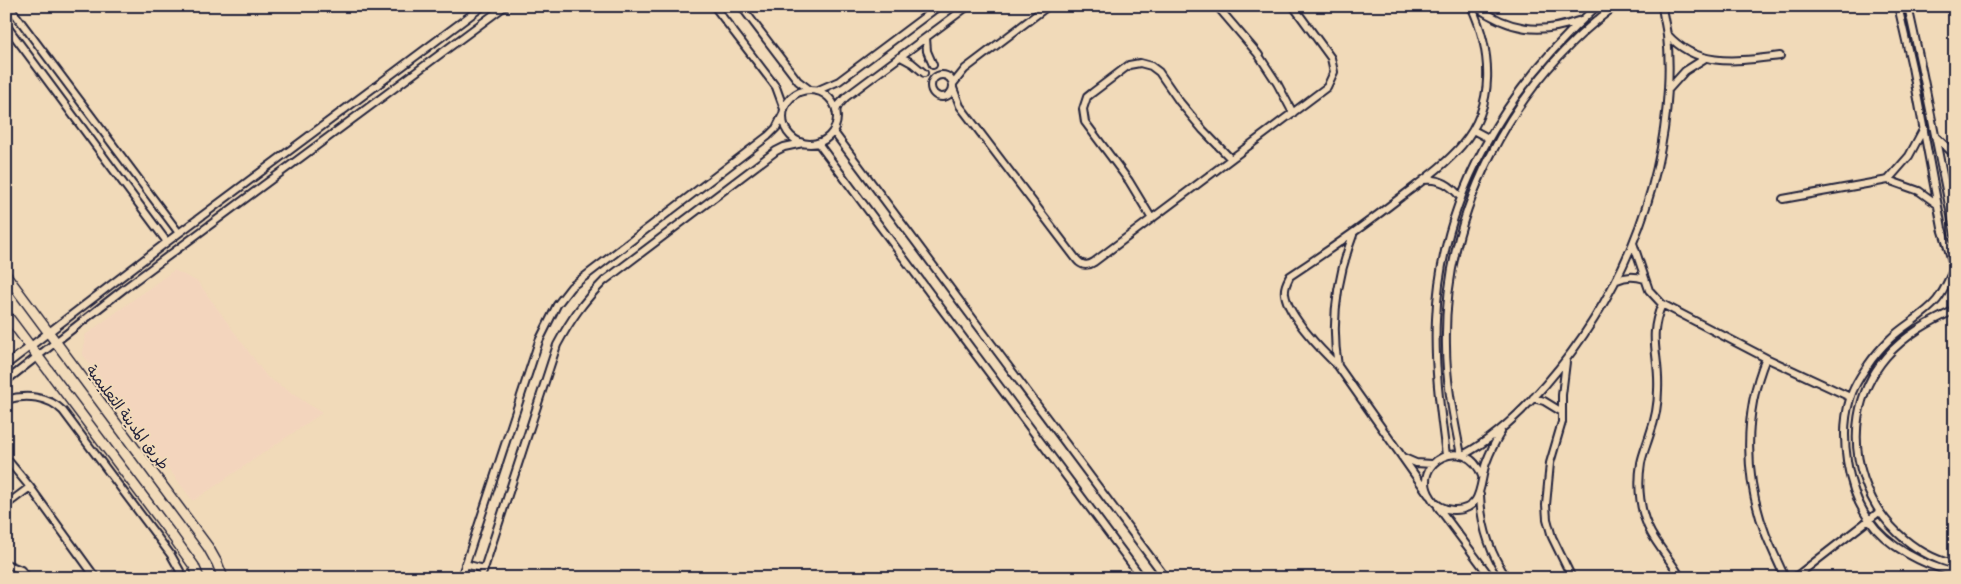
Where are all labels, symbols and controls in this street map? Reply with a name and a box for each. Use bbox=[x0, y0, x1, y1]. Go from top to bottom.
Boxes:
street label: طريق المدينة التعليمية bbox=[81, 360, 175, 474]

